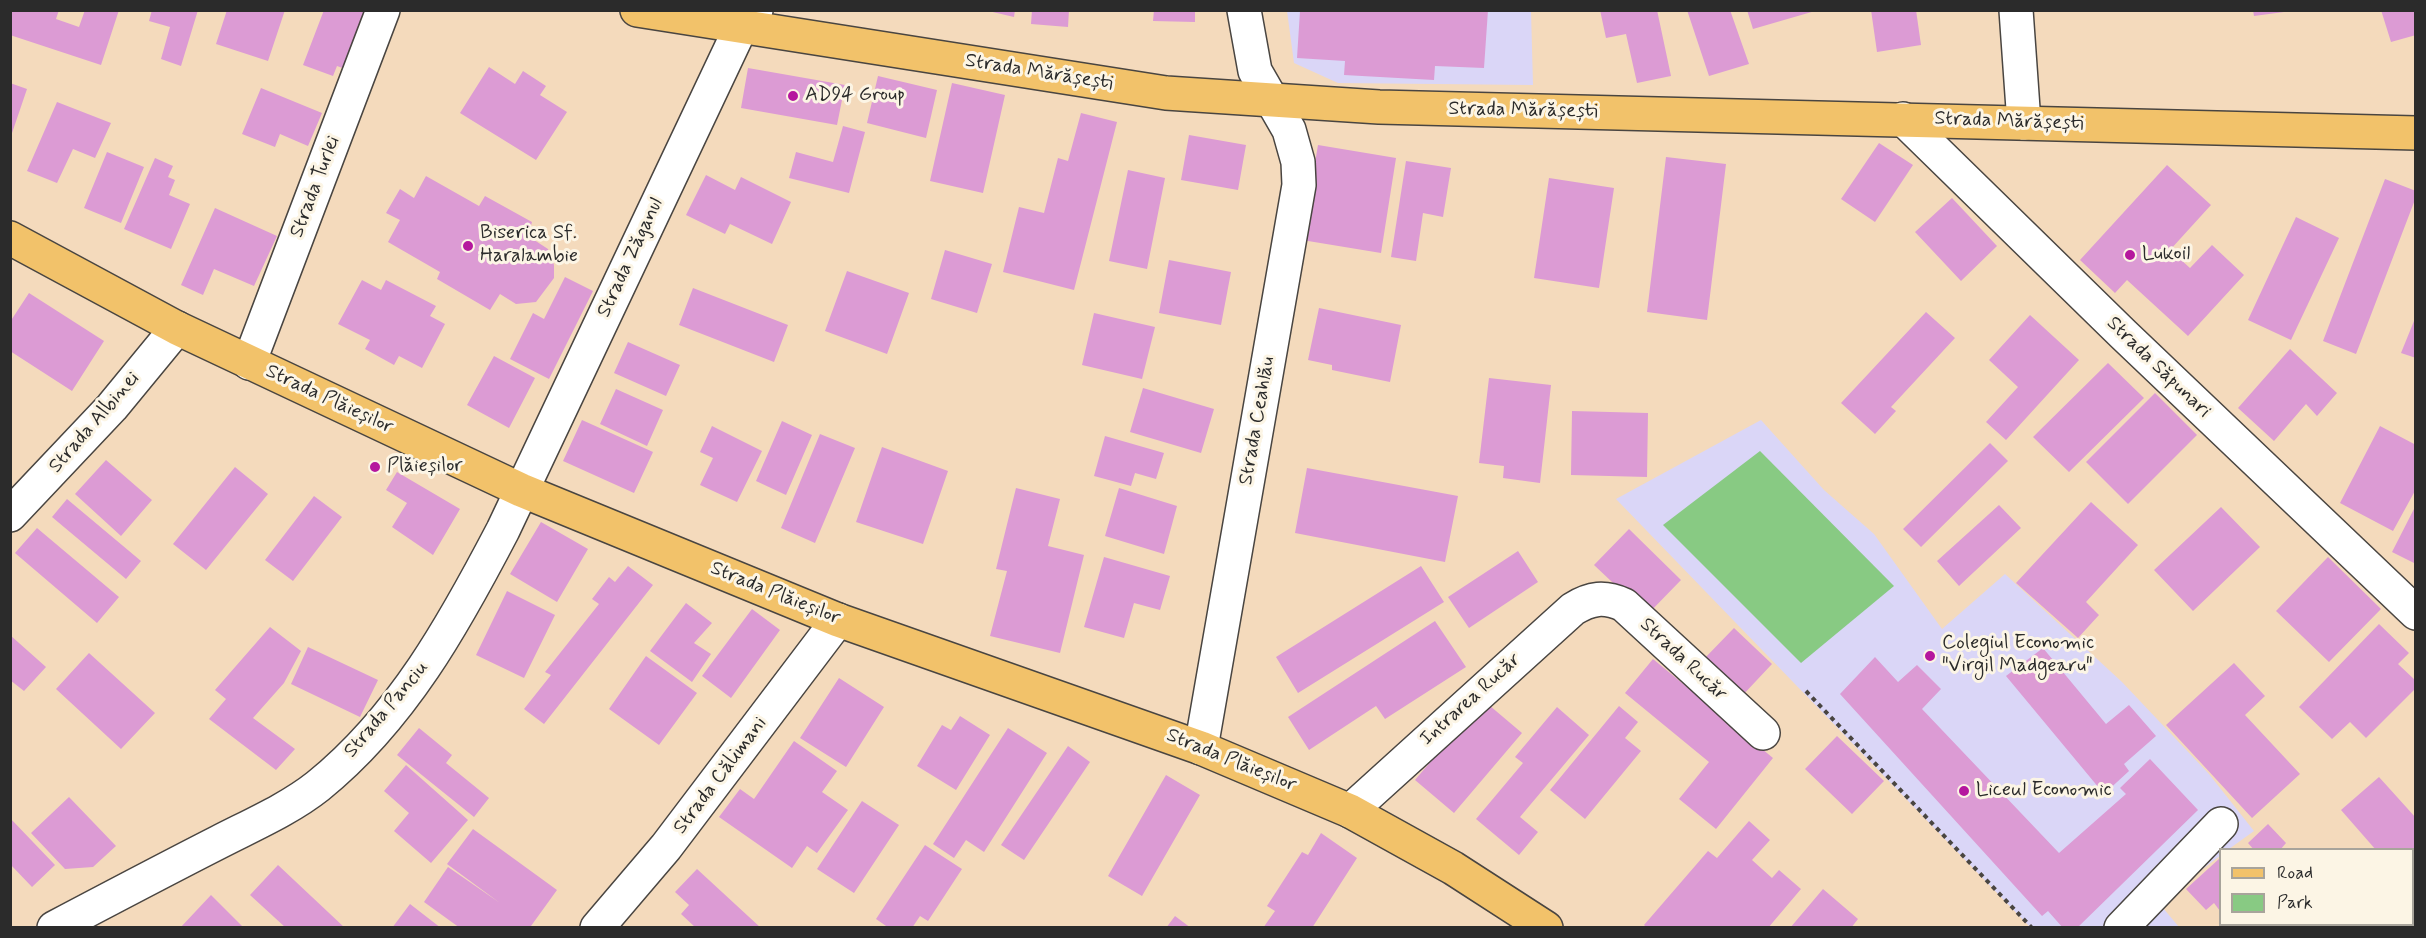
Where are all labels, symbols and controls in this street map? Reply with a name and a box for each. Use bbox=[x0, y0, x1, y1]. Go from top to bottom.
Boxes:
street label: Strada Mărășești bbox=[963, 49, 1115, 97]
place label: AD94 Group bbox=[805, 84, 905, 108]
marker: AD94 Group bbox=[786, 89, 800, 103]
street label: Strada Mărășești bbox=[1448, 98, 1598, 124]
street label: Strada Mărășești bbox=[1934, 107, 2084, 137]
street label: Strada Turlei bbox=[286, 133, 346, 241]
street label: Strada Zăganul bbox=[593, 194, 669, 322]
place label: Biserica Sf. Haralambie bbox=[480, 222, 578, 269]
marker: Biserica Sf. Haralambie bbox=[461, 239, 475, 253]
place label: Lukoil bbox=[2142, 243, 2190, 267]
marker: Lukoil bbox=[2123, 248, 2137, 262]
street label: Strada Săpunari bbox=[2101, 312, 2215, 424]
street label: Strada Ceahlău bbox=[1235, 355, 1281, 487]
street label: Strada Plăieșilor bbox=[261, 360, 397, 440]
street label: Strada Albinei bbox=[44, 367, 146, 479]
place label: Plăieșilor bbox=[387, 455, 463, 479]
marker: Plăieșilor bbox=[368, 460, 382, 474]
street label: Strada Plăieșilor bbox=[706, 557, 844, 631]
street label: Strada Rucăr bbox=[1634, 613, 1732, 707]
place label: Colegiul Economic "Virgil Madgearu" bbox=[1942, 632, 2094, 679]
street label: Intrarea Rucăr bbox=[1416, 648, 1526, 752]
marker: Colegiul Economic "Virgil Madgearu" bbox=[1923, 649, 1937, 663]
street label: Strada Panciu bbox=[340, 657, 434, 763]
street label: Strada Călimani bbox=[669, 713, 773, 839]
street label: Strada Plăieșilor bbox=[1162, 724, 1300, 798]
place label: Liceul Economic bbox=[1976, 779, 2112, 803]
marker: Liceul Economic bbox=[1957, 784, 1971, 798]
legend bbox=[2219, 848, 2414, 926]
text: Road bbox=[2277, 861, 2313, 885]
text: Park bbox=[2277, 891, 2313, 915]

